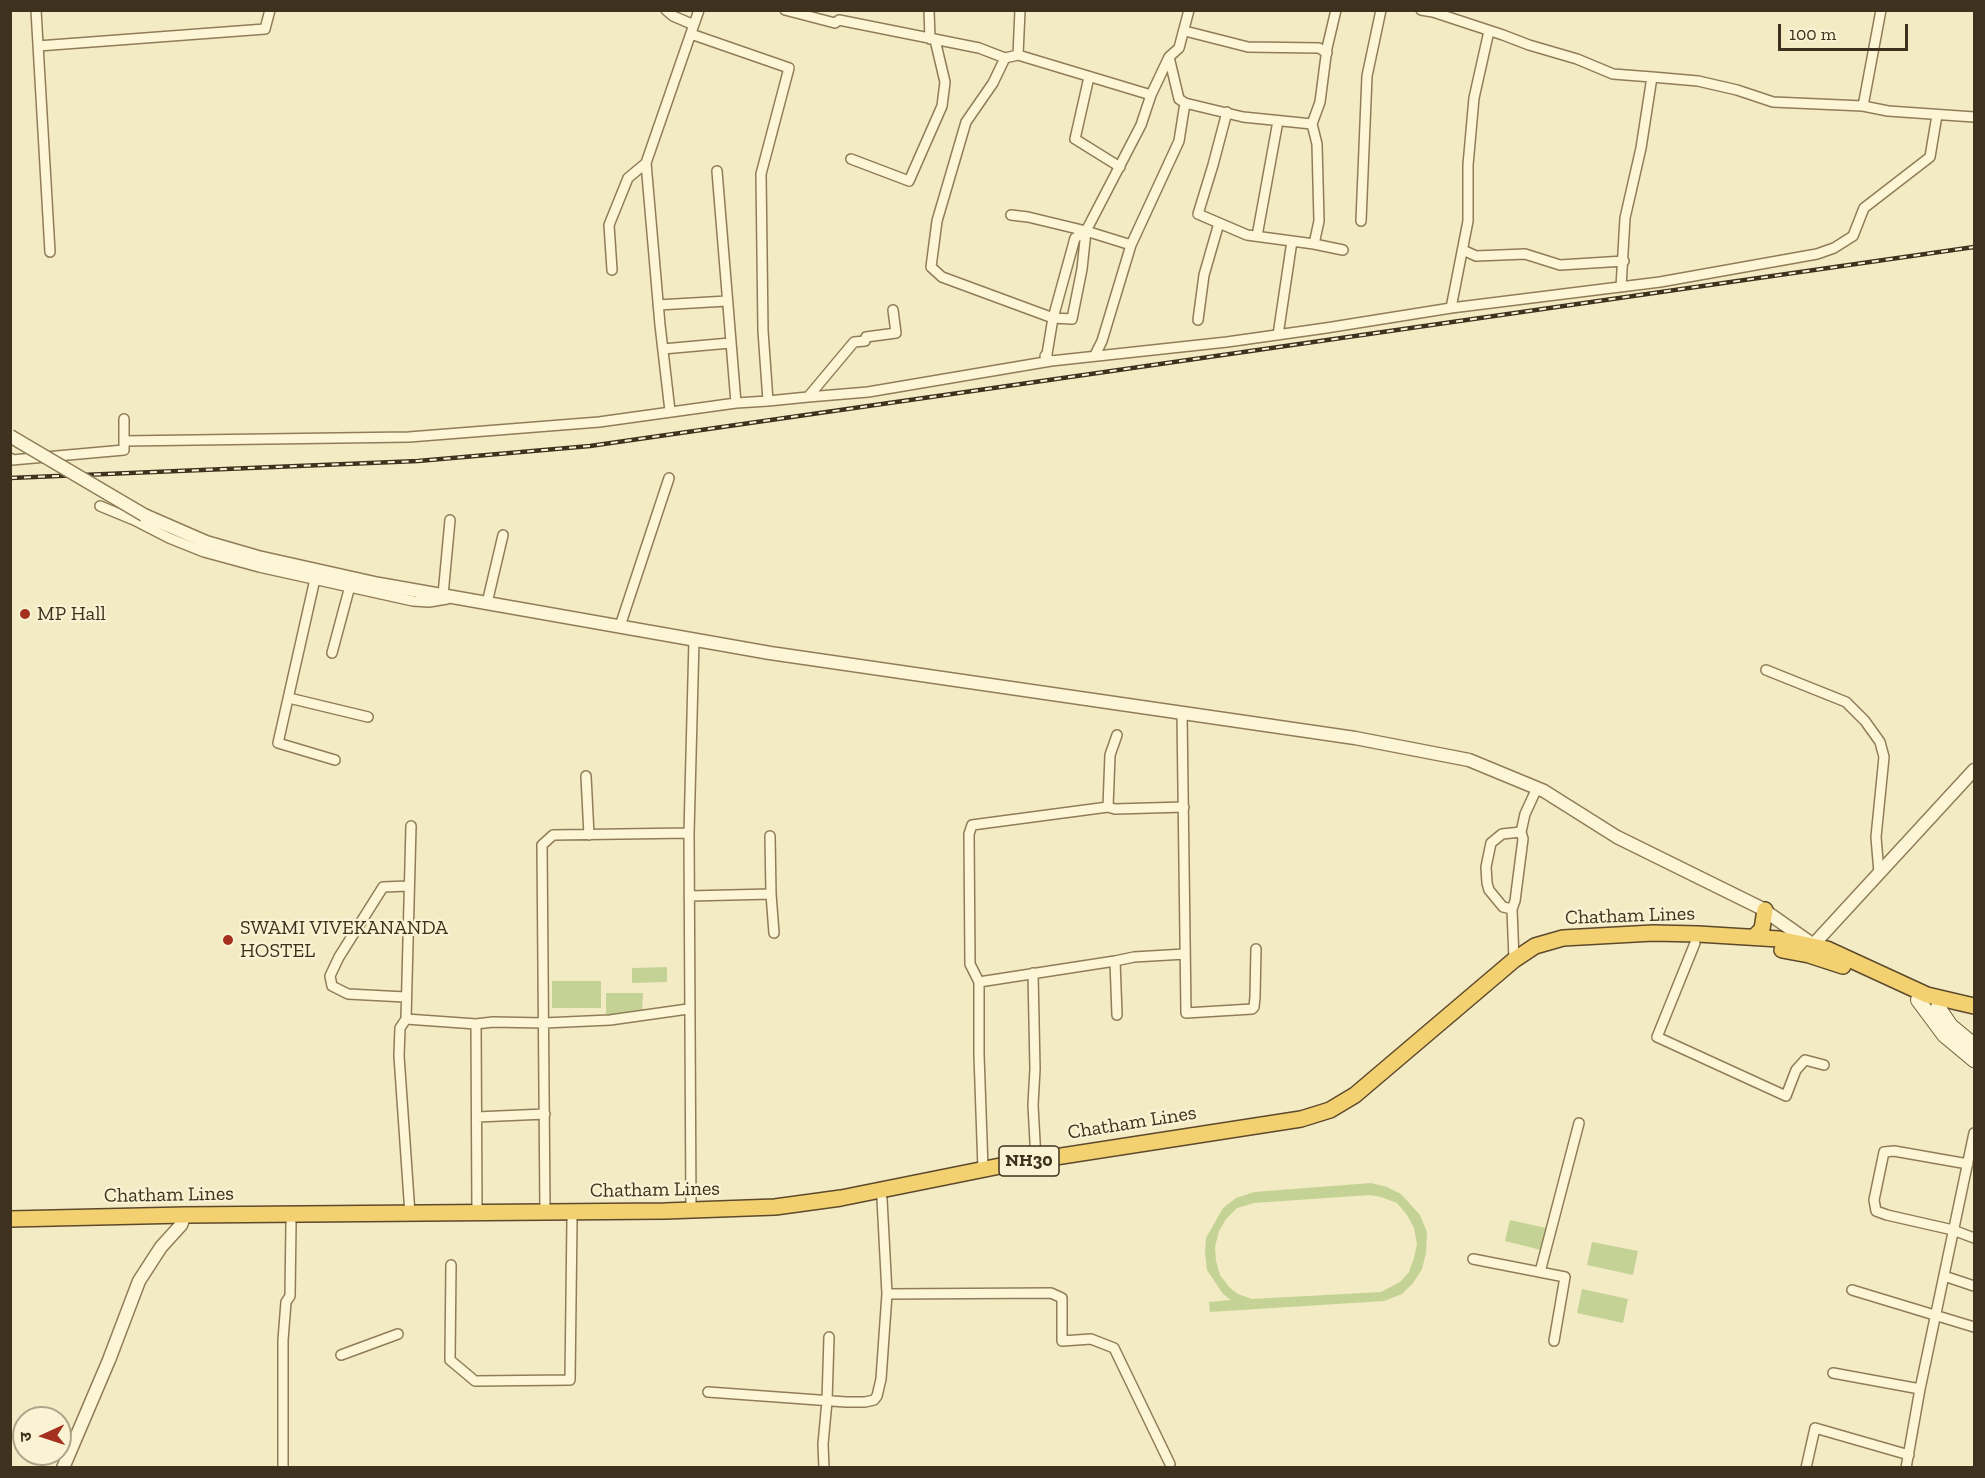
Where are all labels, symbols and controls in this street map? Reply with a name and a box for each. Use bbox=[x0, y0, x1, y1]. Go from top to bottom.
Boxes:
scale bar bbox=[1781, 12, 1912, 50]
text: 100 m bbox=[1789, 23, 1836, 45]
place label: MP Hall bbox=[37, 602, 106, 626]
marker: MP Hall bbox=[18, 607, 32, 621]
street label: Chatham Lines bbox=[1565, 902, 1695, 930]
place label: SWAMI VIVEKANANDA HOSTEL bbox=[240, 916, 448, 963]
marker: SWAMI VIVEKANANDA HOSTEL bbox=[221, 933, 235, 947]
street label: Chatham Lines bbox=[1066, 1101, 1198, 1145]
road number: NH30 bbox=[999, 1146, 1059, 1176]
street label: Chatham Lines bbox=[590, 1177, 720, 1203]
street label: Chatham Lines bbox=[104, 1182, 234, 1208]
north arrow bbox=[12, 1406, 72, 1466]
text: उ bbox=[16, 1432, 35, 1442]

